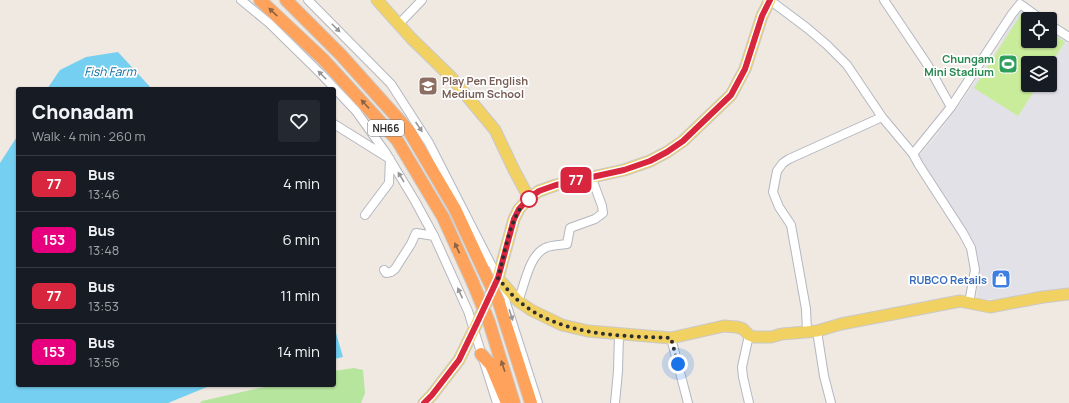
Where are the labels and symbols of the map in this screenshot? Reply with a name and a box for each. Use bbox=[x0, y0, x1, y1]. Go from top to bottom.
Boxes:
one-way arrow bbox=[268, 7, 278, 17]
one-way arrow bbox=[331, 23, 341, 33]
place label: Chungam Mini Stadium bbox=[924, 51, 994, 79]
sports icon: Chungam Mini Stadium bbox=[997, 53, 1019, 75]
water label: Fish Farm bbox=[84, 63, 137, 80]
one-way arrow bbox=[317, 70, 327, 80]
place label: Play Pen English Medium School bbox=[442, 73, 528, 101]
school or university icon: Play Pen English Medium School bbox=[417, 75, 439, 97]
one-way arrow bbox=[360, 99, 369, 109]
road number: NH66 bbox=[368, 120, 404, 136]
one-way arrow bbox=[415, 122, 423, 132]
line badge: 77 bbox=[558, 167, 594, 193]
one-way arrow bbox=[398, 171, 405, 183]
unlabelled marker bbox=[520, 190, 538, 208]
one-way arrow bbox=[454, 242, 460, 254]
shop icon: RUBCO Retails bbox=[990, 268, 1012, 290]
place label: RUBCO Retails bbox=[909, 272, 987, 287]
one-way arrow bbox=[457, 288, 463, 299]
one-way arrow bbox=[508, 310, 514, 322]
your location bbox=[668, 354, 688, 374]
one-way arrow bbox=[500, 359, 506, 371]

